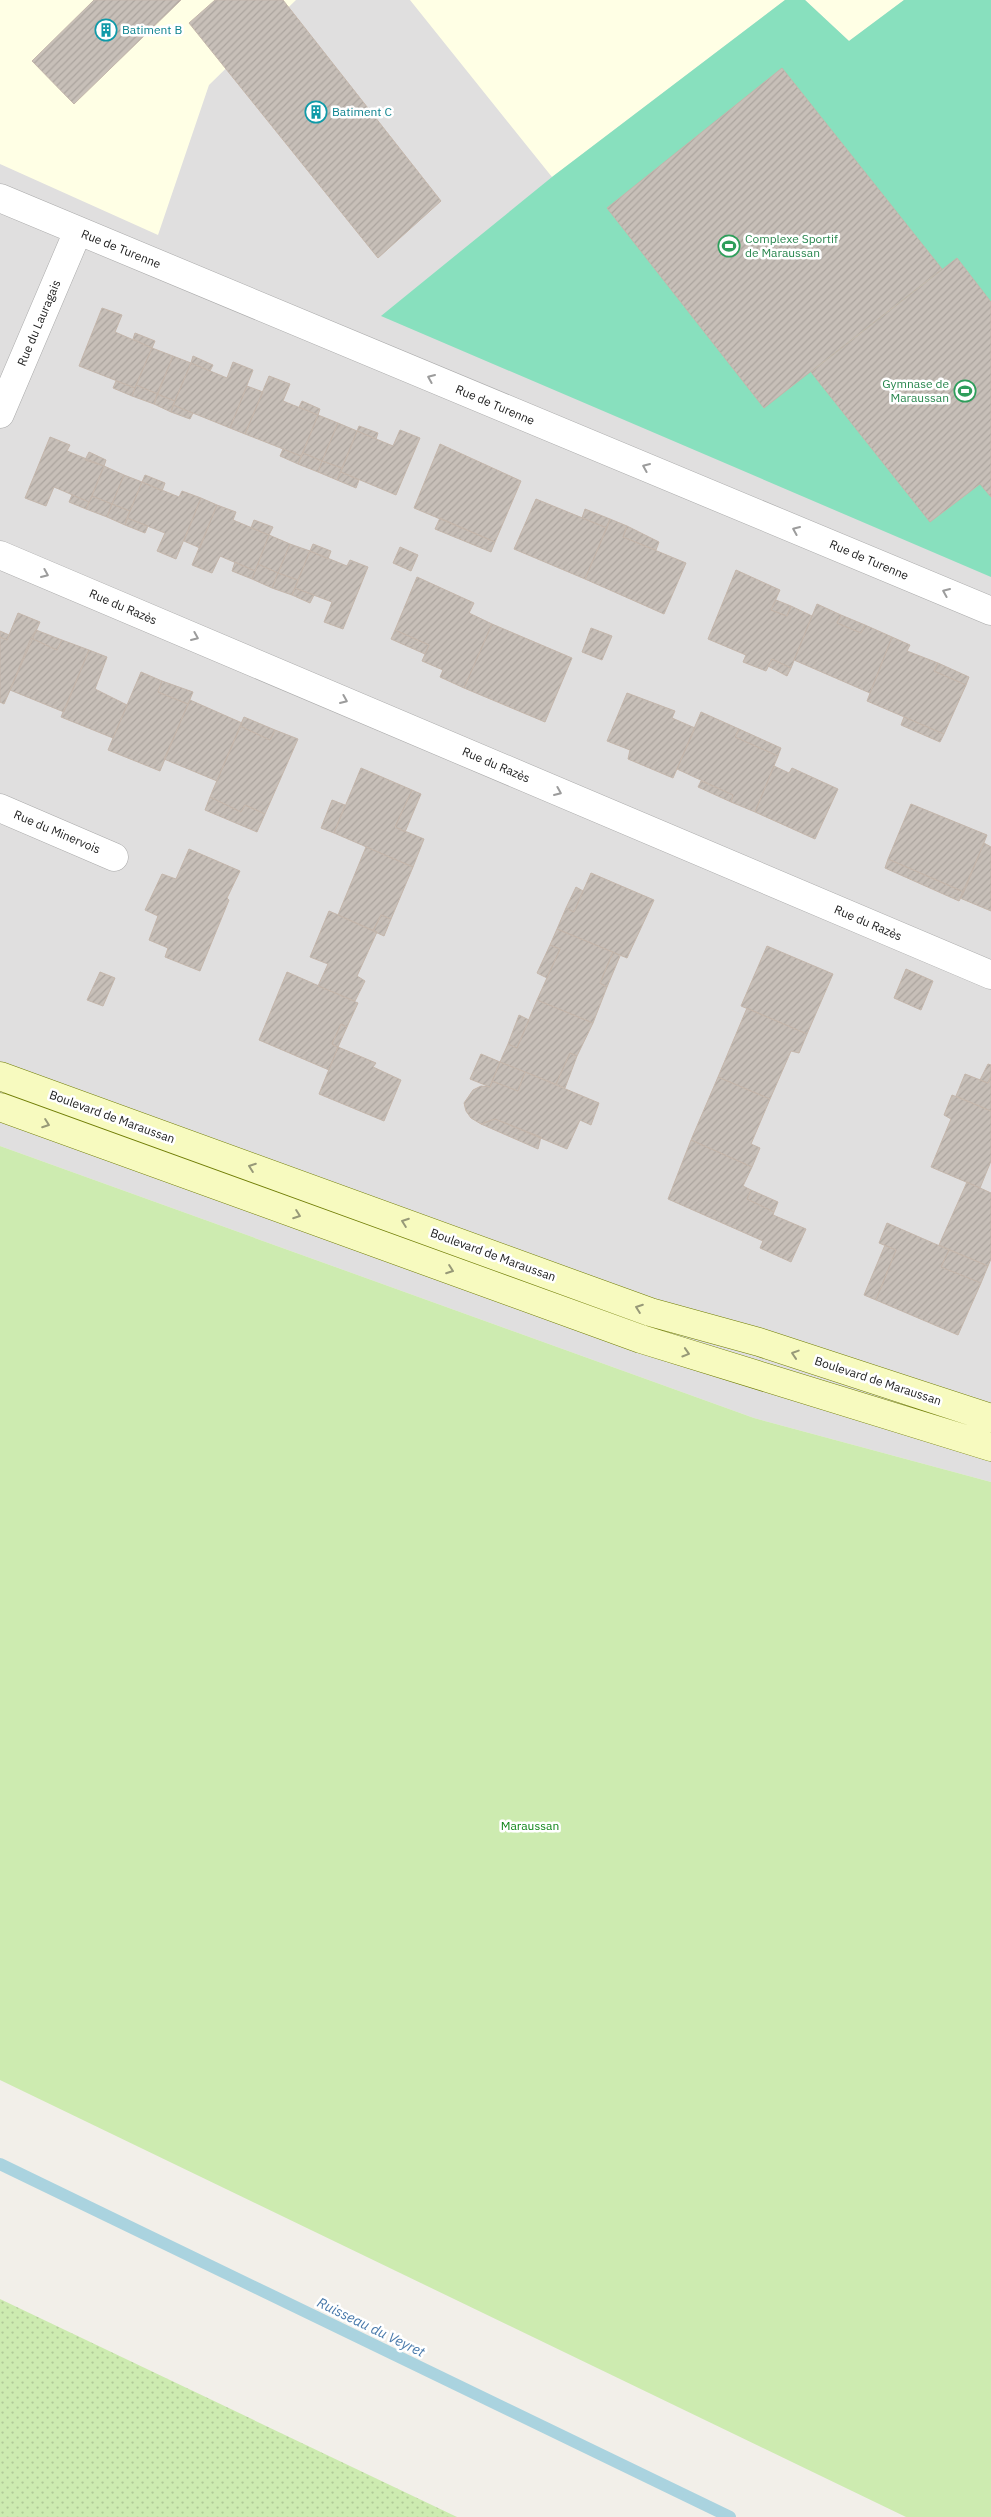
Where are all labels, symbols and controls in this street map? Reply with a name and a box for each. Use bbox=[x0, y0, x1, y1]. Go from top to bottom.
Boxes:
building icon: Batiment B bbox=[94, 18, 118, 42]
place label: Batiment B bbox=[122, 22, 182, 37]
building icon: Batiment C bbox=[304, 100, 328, 124]
place label: Batiment C bbox=[332, 104, 392, 119]
street label: Rue de Turenne bbox=[79, 226, 164, 271]
place label: Complexe Sportif de Maraussan bbox=[745, 231, 838, 260]
sports icon: Complexe Sportif de Maraussan bbox=[717, 234, 741, 258]
street label: Rue du Lauragais bbox=[14, 277, 63, 368]
one-way arrow bbox=[427, 374, 436, 385]
place label: Gymnase de Maraussan bbox=[882, 376, 949, 405]
sports icon: Gymnase de Maraussan bbox=[953, 379, 977, 403]
street label: Rue de Turenne bbox=[453, 381, 537, 428]
one-way arrow bbox=[642, 463, 651, 474]
one-way arrow bbox=[792, 525, 801, 536]
street label: Rue de Turenne bbox=[827, 536, 911, 583]
one-way arrow bbox=[40, 568, 49, 578]
street label: Rue du Razès bbox=[87, 585, 160, 628]
one-way arrow bbox=[942, 588, 951, 598]
one-way arrow bbox=[190, 632, 198, 642]
one-way arrow bbox=[339, 694, 348, 705]
street label: Rue du Razès bbox=[460, 743, 533, 786]
one-way arrow bbox=[553, 785, 562, 796]
street label: Rue du Minervois bbox=[12, 807, 103, 857]
street label: Rue du Razès bbox=[832, 901, 905, 944]
street label: Boulevard de Maraussan bbox=[47, 1087, 177, 1146]
one-way arrow bbox=[41, 1118, 50, 1128]
one-way arrow bbox=[248, 1163, 256, 1173]
one-way arrow bbox=[293, 1209, 301, 1219]
one-way arrow bbox=[401, 1218, 409, 1228]
street label: Boulevard de Maraussan bbox=[428, 1225, 558, 1284]
one-way arrow bbox=[445, 1264, 454, 1274]
one-way arrow bbox=[635, 1304, 644, 1314]
one-way arrow bbox=[681, 1347, 690, 1357]
one-way arrow bbox=[791, 1350, 800, 1360]
street label: Boulevard de Maraussan bbox=[813, 1353, 943, 1408]
park label: Maraussan bbox=[501, 1818, 559, 1833]
water label: Ruisseau du Veyret bbox=[314, 2293, 428, 2361]

